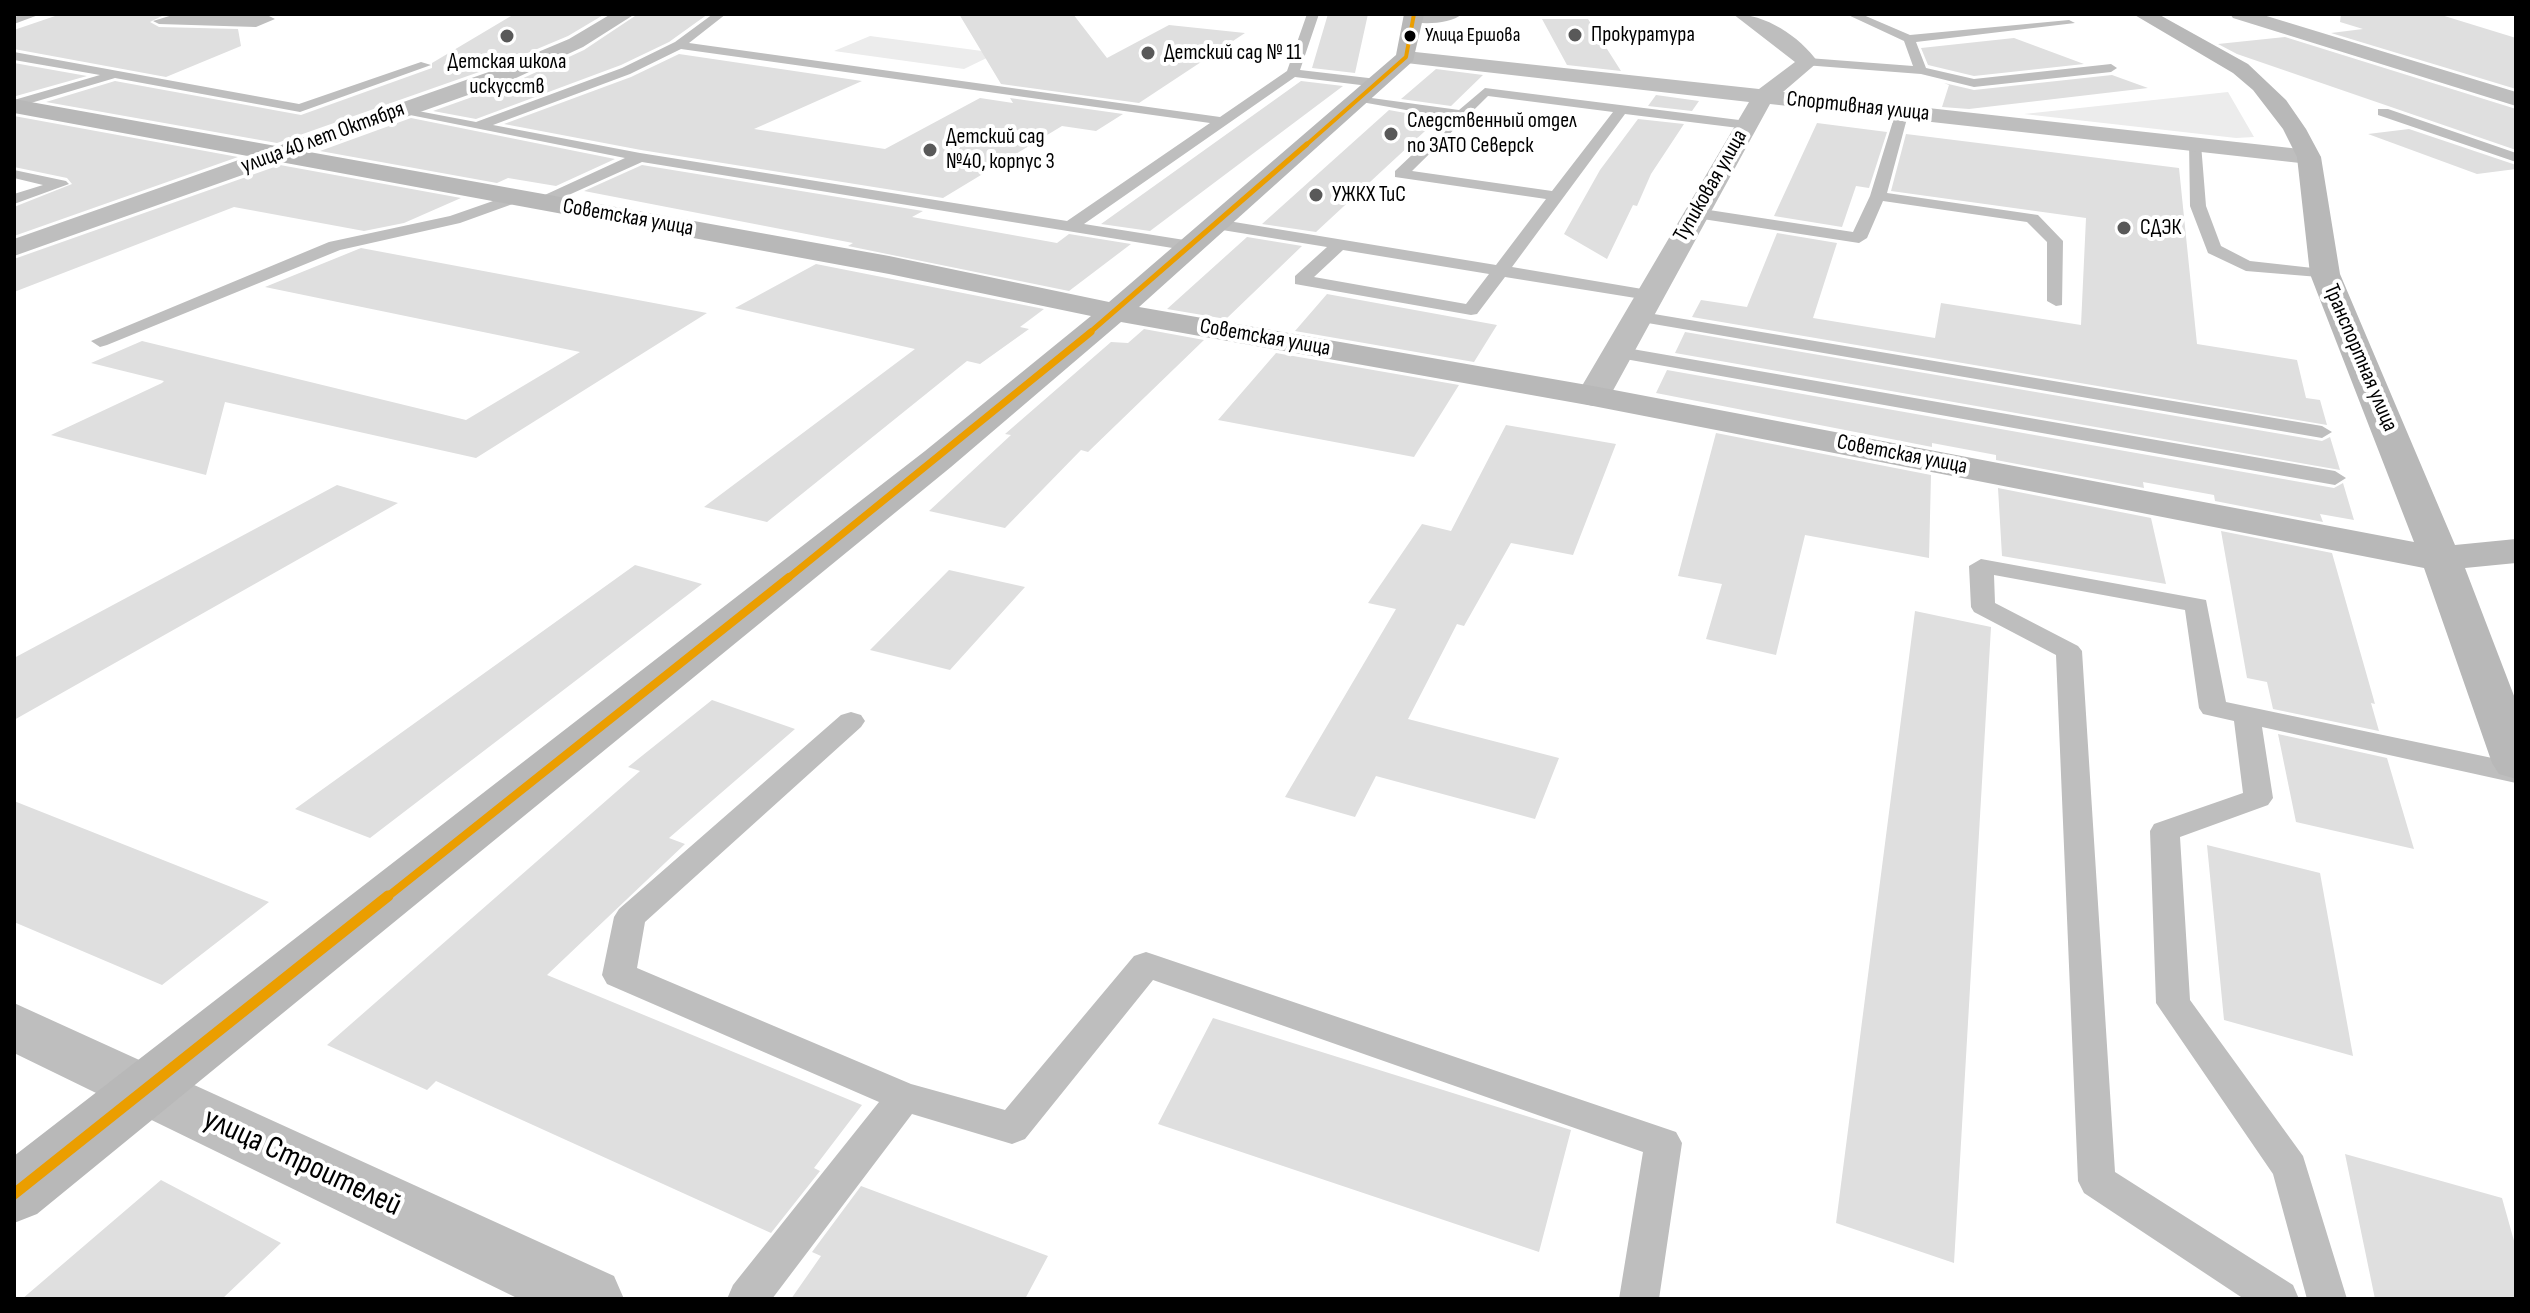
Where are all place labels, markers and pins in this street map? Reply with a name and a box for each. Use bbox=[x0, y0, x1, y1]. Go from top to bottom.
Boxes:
place label: Прокуратура bbox=[1591, 22, 1695, 48]
place label: Улица Ершова bbox=[1425, 24, 1520, 48]
marker: Прокуратура bbox=[1566, 26, 1584, 44]
marker: Детская школа искусств bbox=[498, 27, 516, 45]
marker: Улица Ершова bbox=[1402, 28, 1418, 44]
place label: Детский сад № 11 bbox=[1164, 40, 1302, 66]
marker: Детский сад № 11 bbox=[1139, 44, 1157, 62]
place label: Детская школа искусств bbox=[448, 49, 566, 100]
place label: Следственный отдел по ЗАТО Северск bbox=[1407, 108, 1577, 160]
place label: Детский сад №40, корпус 3 bbox=[946, 124, 1055, 176]
marker: Следственный отдел по ЗАТО Северск bbox=[1382, 125, 1400, 143]
marker: Детский сад №40, корпус 3 bbox=[921, 141, 939, 159]
place label: УЖКХ ТиС bbox=[1332, 182, 1406, 208]
marker: УЖКХ ТиС bbox=[1307, 186, 1325, 204]
place label: СДЭК bbox=[2140, 215, 2181, 241]
marker: СДЭК bbox=[2115, 219, 2133, 237]

